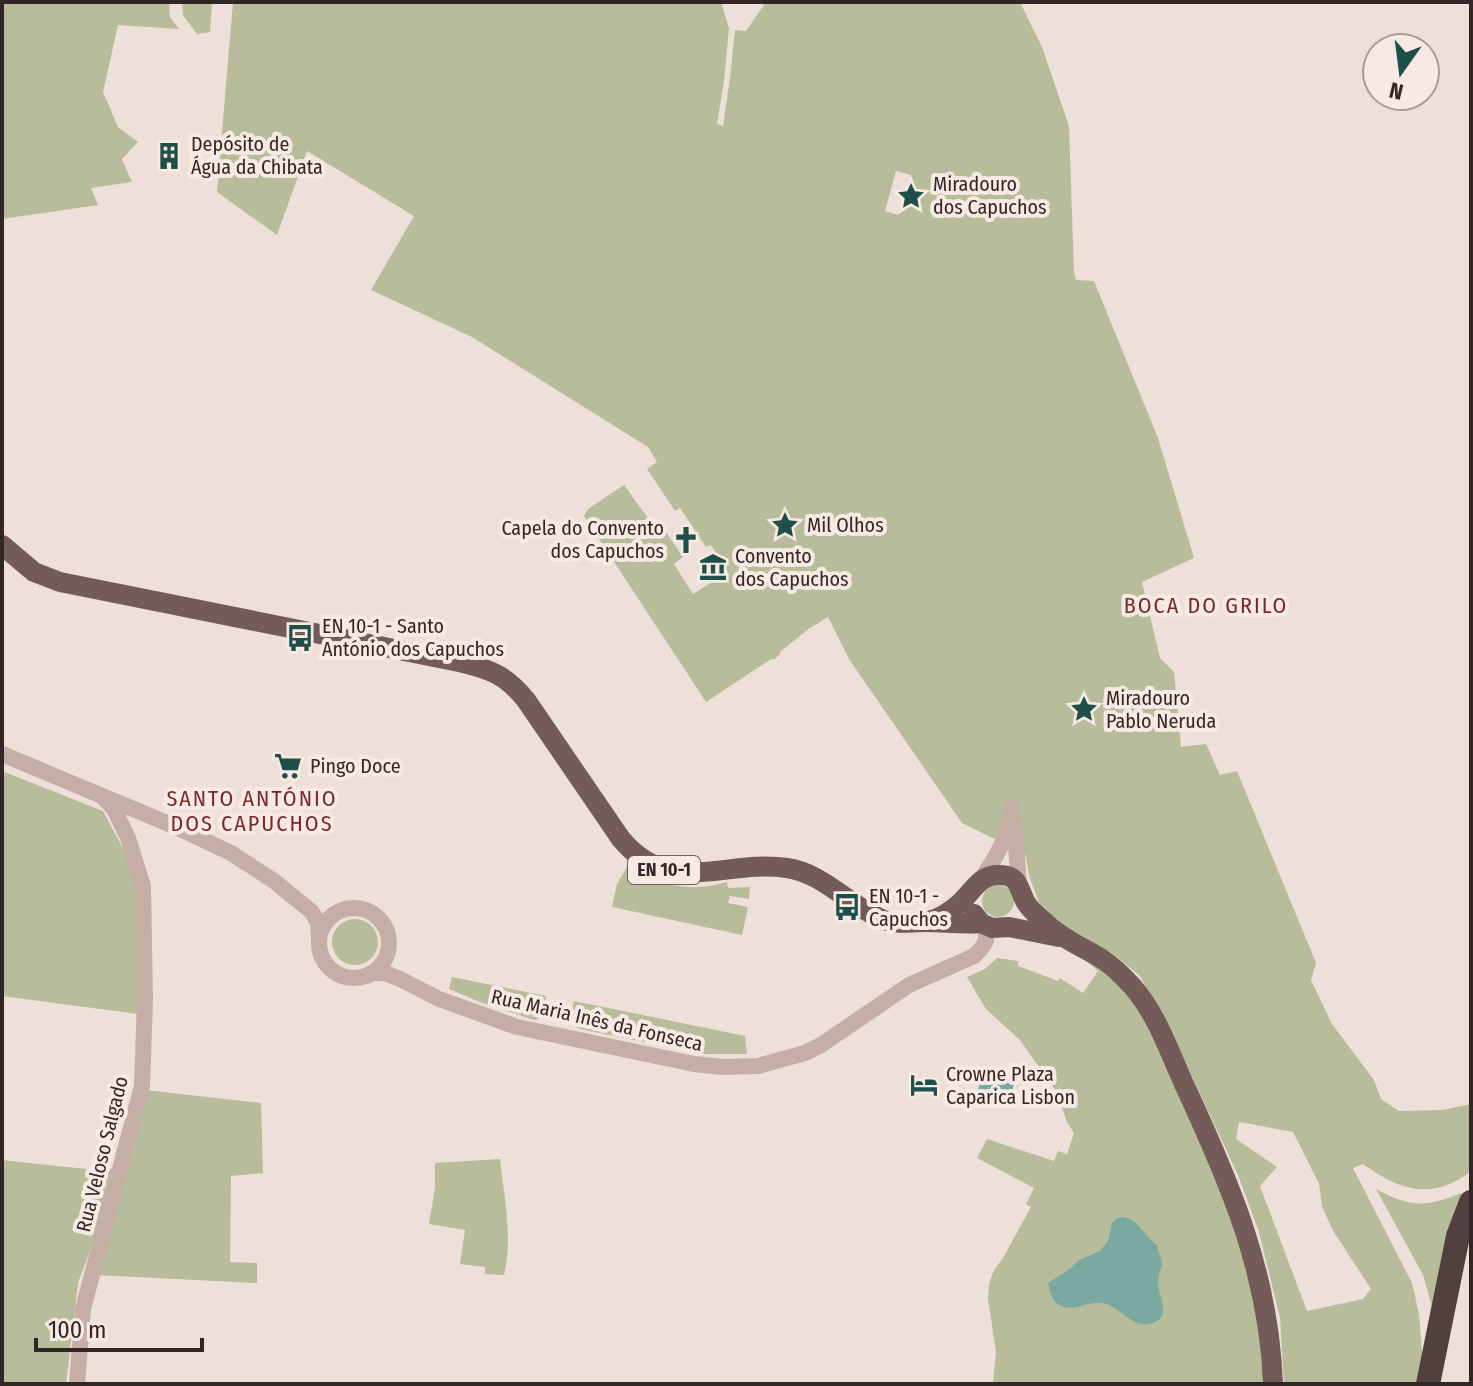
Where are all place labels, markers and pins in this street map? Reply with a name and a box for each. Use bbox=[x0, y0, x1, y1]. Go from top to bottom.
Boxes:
place label: Depósito de Água da Chibata bbox=[191, 132, 323, 179]
building icon: Depósito de Água da Chibata bbox=[154, 141, 184, 171]
place label: Miradouro dos Capuchos bbox=[933, 172, 1047, 219]
place icon: Miradouro dos Capuchos bbox=[896, 181, 926, 211]
place icon: Mil Olhos bbox=[770, 510, 800, 540]
place label: Mil Olhos bbox=[807, 513, 884, 537]
place label: Capela do Convento dos Capuchos bbox=[501, 516, 664, 563]
church icon: Capela do Convento dos Capuchos bbox=[671, 525, 701, 555]
place label: Convento dos Capuchos bbox=[735, 544, 849, 591]
museum icon: Convento dos Capuchos bbox=[698, 552, 728, 582]
place label: EN 10-1 - Santo António dos Capuchos bbox=[322, 614, 504, 661]
bus stop icon: EN 10-1 - Santo António dos Capuchos bbox=[285, 623, 315, 653]
place label: Miradouro Pablo Neruda bbox=[1106, 686, 1216, 733]
place icon: Miradouro Pablo Neruda bbox=[1069, 694, 1099, 724]
supermarket icon: Pingo Doce bbox=[273, 751, 303, 781]
place label: Pingo Doce bbox=[310, 754, 401, 778]
place label: EN 10-1 - Capuchos bbox=[869, 884, 948, 931]
bus stop icon: EN 10-1 - Capuchos bbox=[832, 892, 862, 922]
place label: Crowne Plaza Caparica Lisbon bbox=[946, 1062, 1075, 1109]
hotel icon: Crowne Plaza Caparica Lisbon bbox=[909, 1070, 939, 1100]

